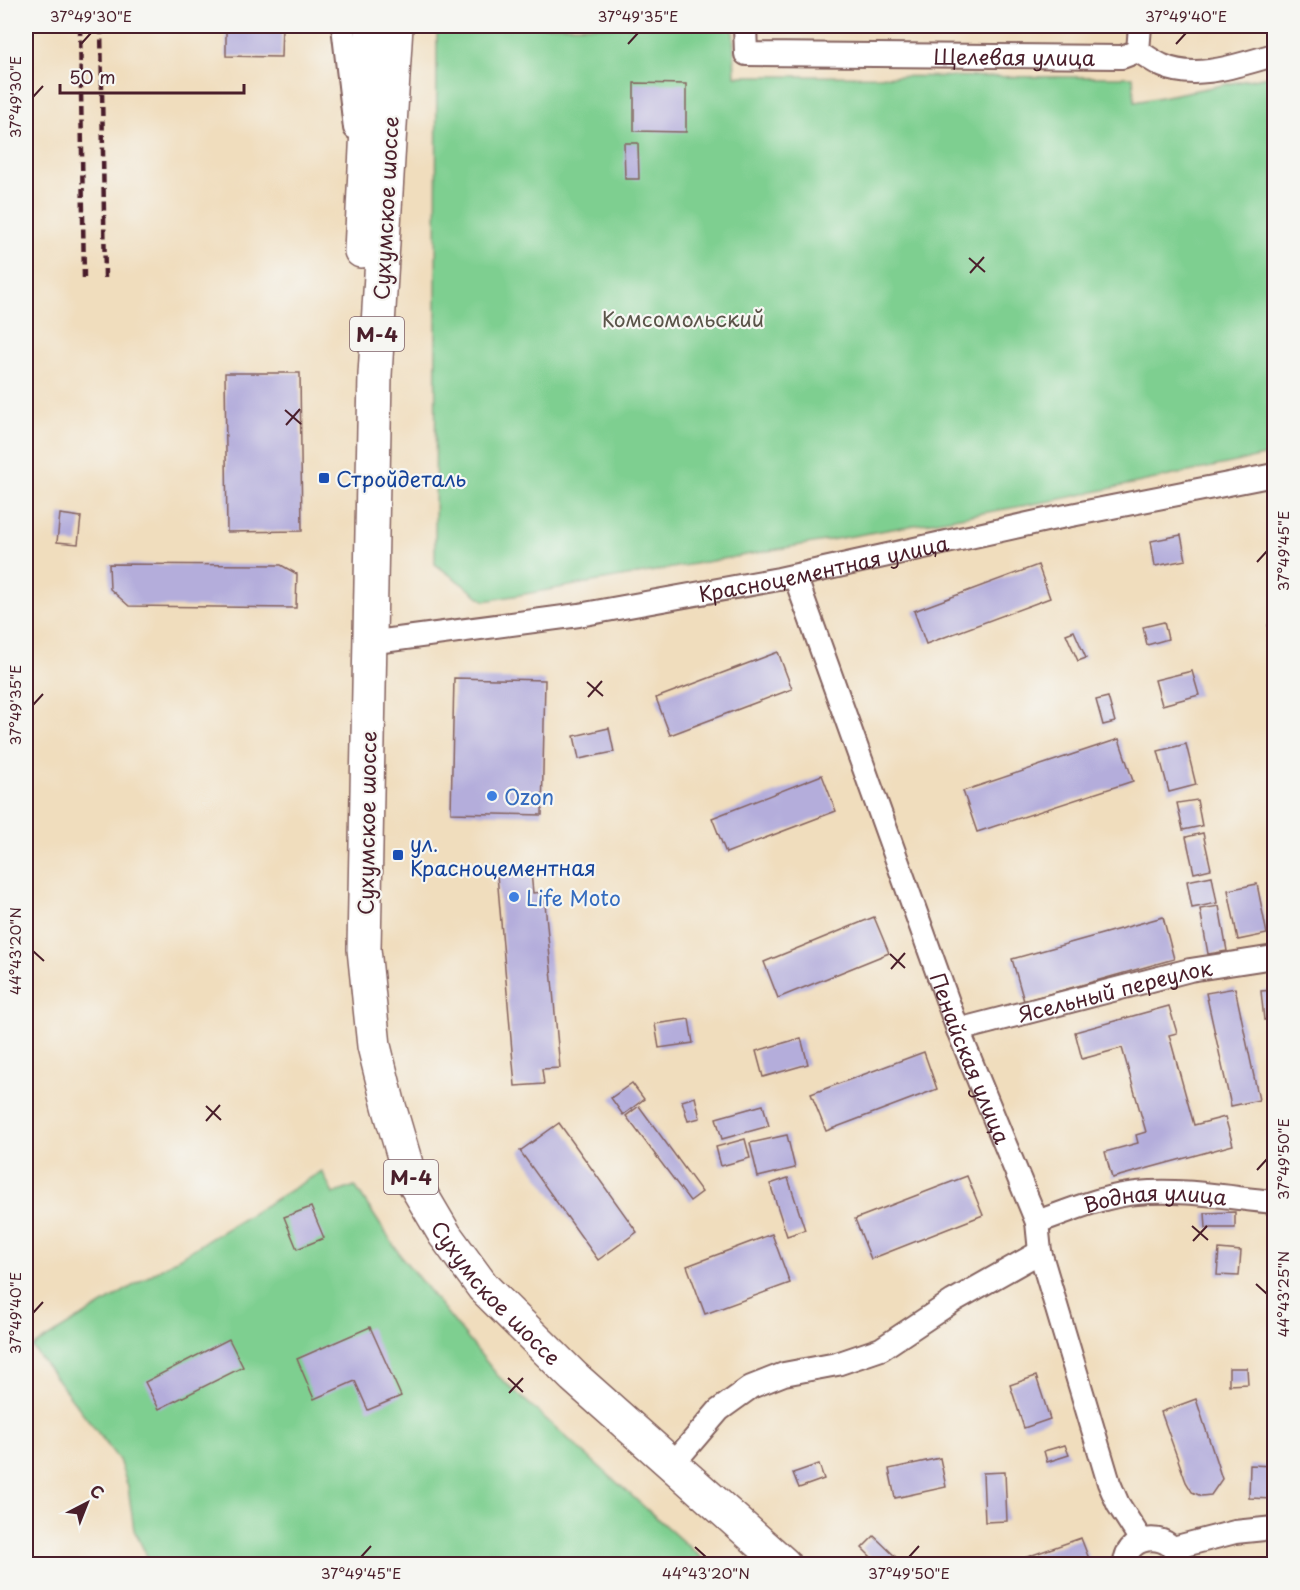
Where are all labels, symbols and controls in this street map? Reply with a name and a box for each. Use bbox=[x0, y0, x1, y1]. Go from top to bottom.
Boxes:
text: 37°49'30"E bbox=[50, 4, 132, 27]
text: 37°49'35"E bbox=[597, 4, 679, 27]
text: 37°49'40"E bbox=[1145, 4, 1227, 27]
street label: Щелевая улица bbox=[933, 39, 1096, 73]
text: 37°49'30"E bbox=[3, 56, 26, 138]
scale bar bbox=[60, 57, 244, 95]
text: 50 m bbox=[69, 63, 116, 90]
street label: Сухумское шоссе bbox=[364, 115, 406, 301]
park label: Комсомольский bbox=[602, 302, 764, 334]
road number: М-4 bbox=[350, 317, 404, 351]
place label: Стройдеталь bbox=[336, 462, 466, 494]
marker: Стройдеталь bbox=[317, 471, 331, 485]
text: 37°49'45"E bbox=[1271, 511, 1294, 591]
street label: Красноцементная улица bbox=[696, 526, 952, 609]
text: 37°49'35"E bbox=[3, 664, 26, 746]
street label: Сухумское шоссе bbox=[348, 731, 384, 915]
place label: Ozon bbox=[504, 780, 554, 812]
marker: Ozon bbox=[485, 789, 499, 803]
place label: ул. Красноцементная bbox=[410, 827, 596, 883]
marker: ул. Красноцементная bbox=[391, 848, 405, 862]
place label: Life Moto bbox=[526, 881, 621, 913]
marker: Life Moto bbox=[507, 890, 521, 904]
text: 44°43'20"N bbox=[3, 907, 26, 995]
street label: Ясельный переулок bbox=[1014, 951, 1215, 1030]
street label: Пенайская улица bbox=[923, 968, 1019, 1149]
text: 37°49'50"E bbox=[1271, 1118, 1294, 1200]
road number: М-4 bbox=[384, 1160, 438, 1194]
street label: Водная улица bbox=[1079, 1176, 1230, 1220]
street label: Сухумское шоссе bbox=[424, 1214, 569, 1372]
text: 44°43'25"N bbox=[1271, 1251, 1294, 1337]
text: 37°49'40"E bbox=[3, 1272, 26, 1354]
north arrow bbox=[57, 1473, 117, 1533]
text: С bbox=[85, 1478, 110, 1504]
text: 37°49'45"E bbox=[321, 1561, 401, 1584]
text: 44°43'20"N bbox=[662, 1561, 750, 1584]
text: 37°49'50"E bbox=[868, 1561, 950, 1584]

